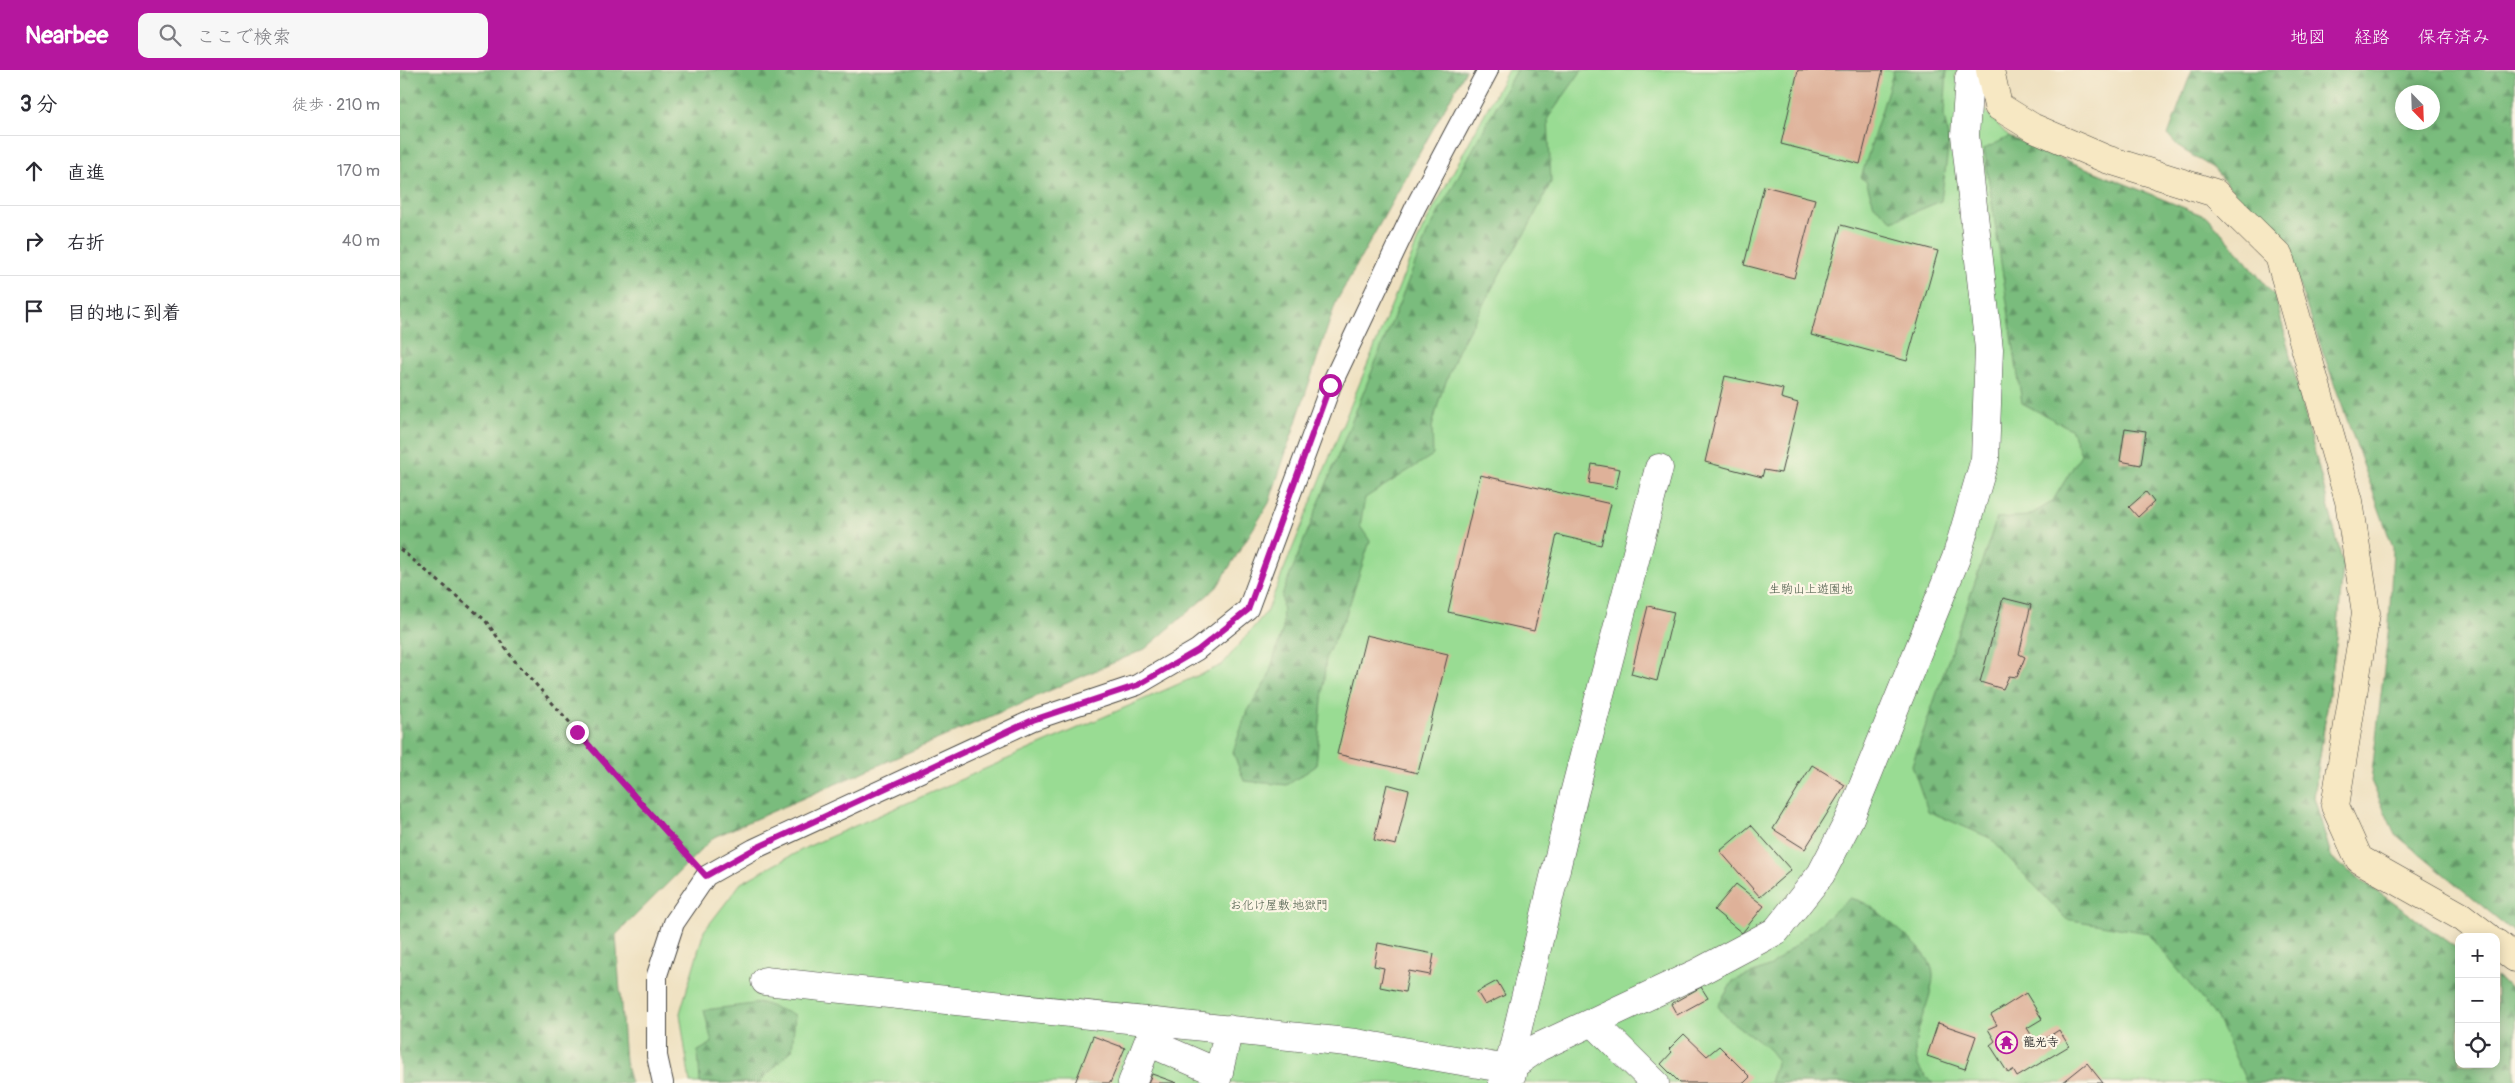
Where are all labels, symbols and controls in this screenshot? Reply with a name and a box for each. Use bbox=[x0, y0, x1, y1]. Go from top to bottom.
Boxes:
search box bbox=[138, 13, 488, 58]
text: Nearbee bbox=[25, 21, 108, 50]
icon: search bbox=[156, 21, 184, 49]
text: ここで検索 bbox=[196, 25, 291, 49]
text: 地図 bbox=[2290, 26, 2326, 49]
text: 経路 bbox=[2354, 26, 2390, 49]
text: 保存済み bbox=[2418, 26, 2490, 49]
north arrow bbox=[2395, 85, 2440, 130]
text: 3 分 bbox=[20, 91, 57, 118]
text: 徒歩 · 210 m bbox=[292, 95, 380, 115]
icon: ahead bbox=[20, 157, 48, 185]
text: 直進 bbox=[67, 161, 105, 185]
text: 170 m bbox=[337, 161, 380, 181]
icon: right bbox=[20, 227, 48, 255]
text: 右折 bbox=[67, 231, 105, 255]
text: 40 m bbox=[342, 231, 380, 251]
icon: arrive bbox=[20, 297, 48, 325]
text: 目的地に到着 bbox=[67, 301, 181, 325]
route start bbox=[1319, 374, 1342, 397]
park label: 生駒山上遊園地 bbox=[1769, 582, 1853, 597]
route end bbox=[566, 721, 589, 744]
park label: お化け屋敷 地獄門 bbox=[1230, 898, 1328, 913]
map controls bbox=[2455, 933, 2500, 1068]
button: + bbox=[2455, 933, 2500, 978]
button: − bbox=[2455, 978, 2500, 1023]
button: locate bbox=[2455, 1023, 2500, 1068]
temple icon: 龍光寺 bbox=[1995, 1030, 2019, 1054]
place label: 龍光寺 bbox=[2023, 1035, 2059, 1050]

